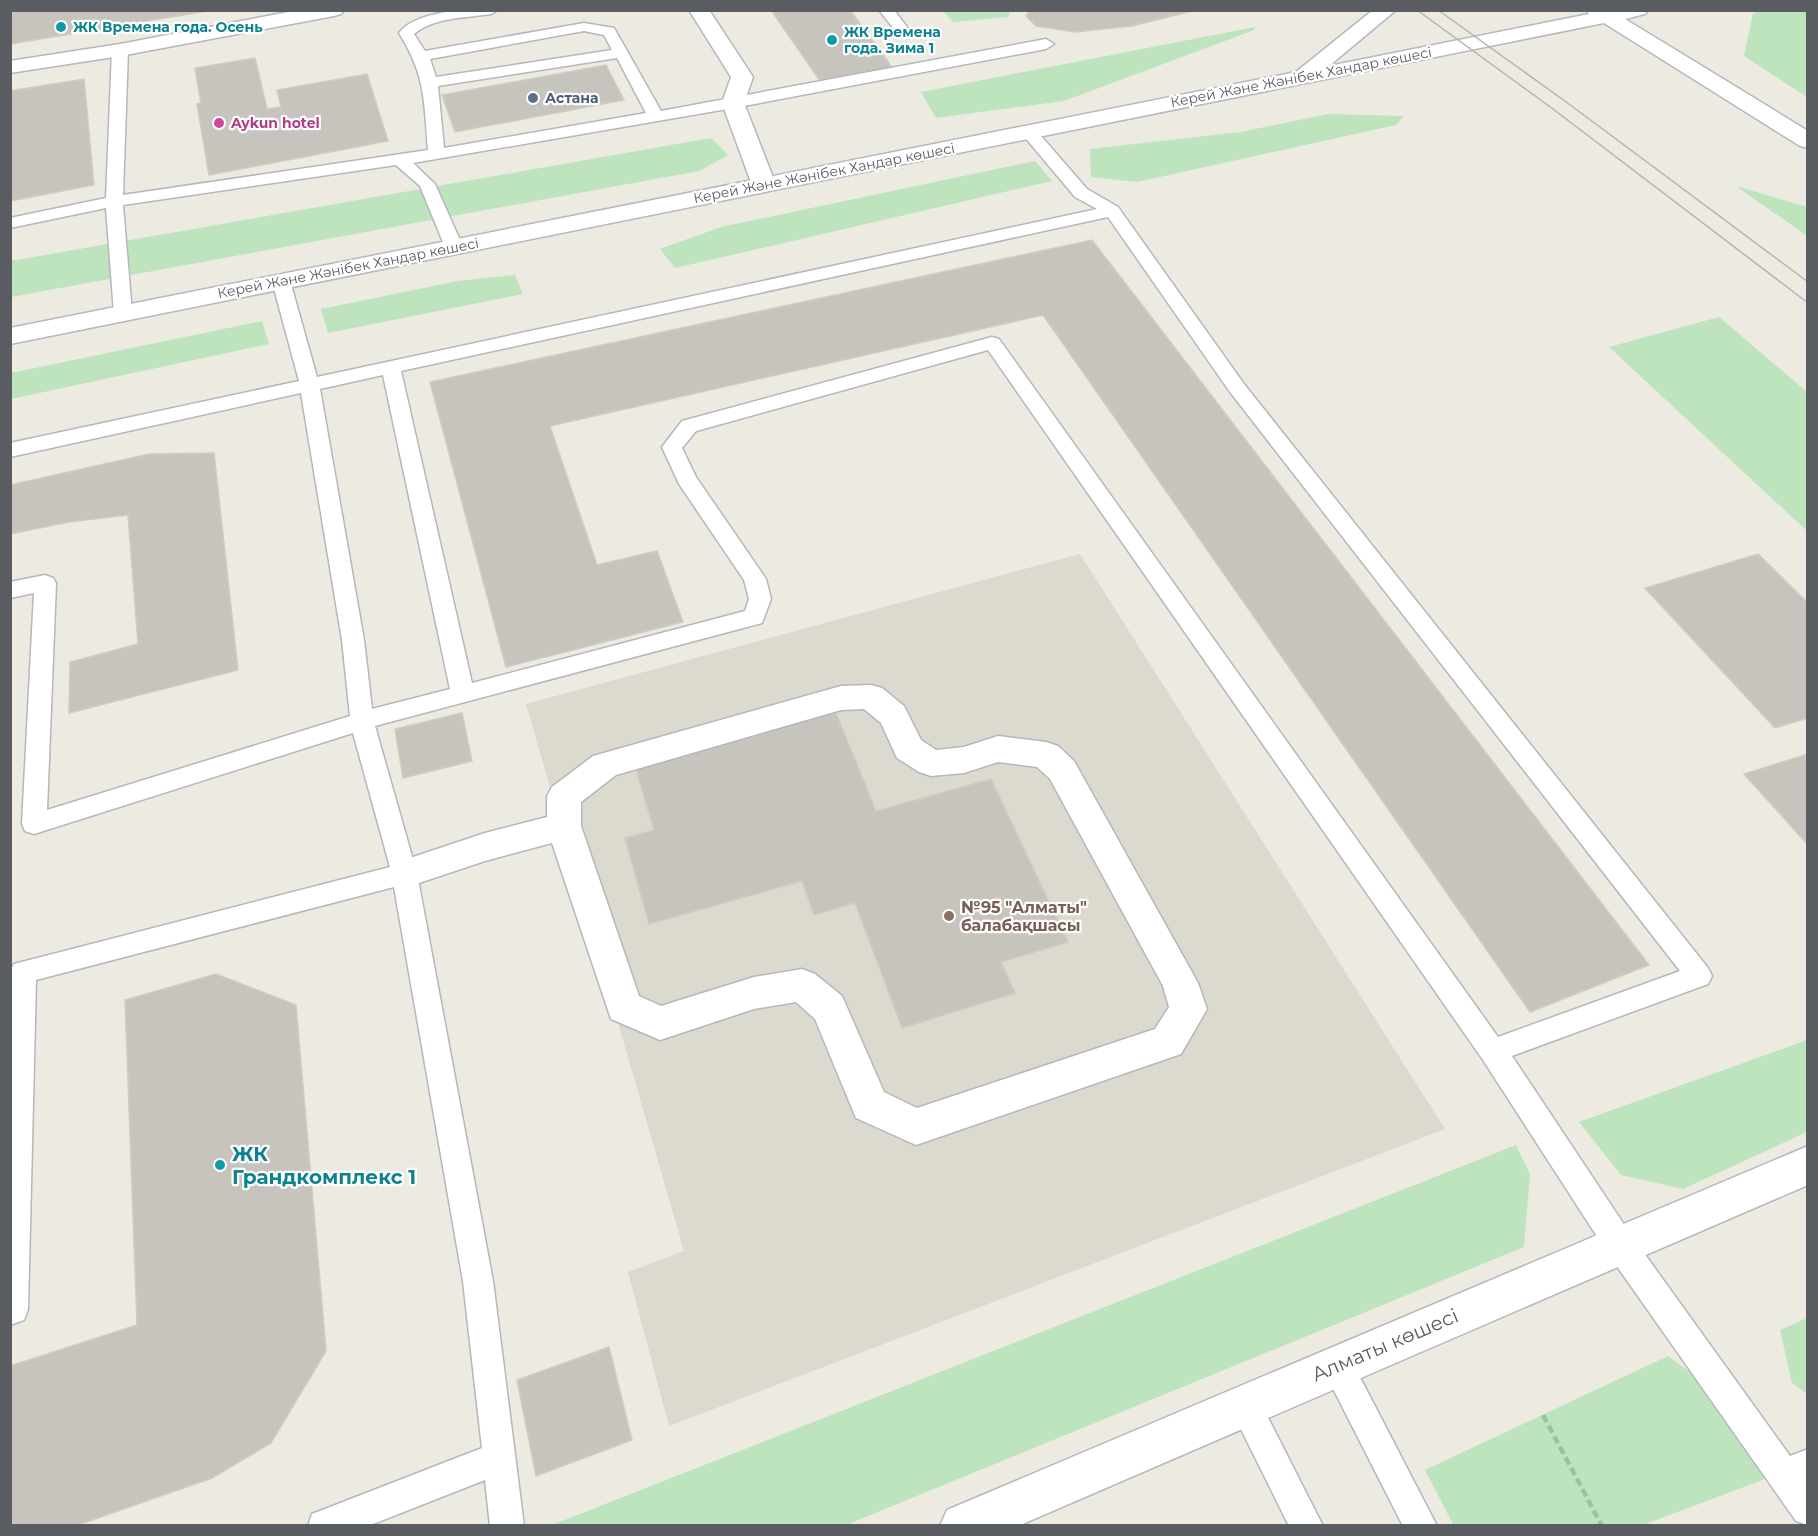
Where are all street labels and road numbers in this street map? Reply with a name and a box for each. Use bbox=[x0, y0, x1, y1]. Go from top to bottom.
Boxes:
street label: Керей Және Жәнібек Хандар көшесі bbox=[1169, 43, 1433, 111]
street label: Керей Және Жәнібек Хандар көшесі bbox=[692, 139, 956, 207]
street label: Керей Және Жәнібек Хандар көшесі bbox=[216, 234, 480, 302]
street label: Алматы көшесі bbox=[1308, 1303, 1462, 1387]

